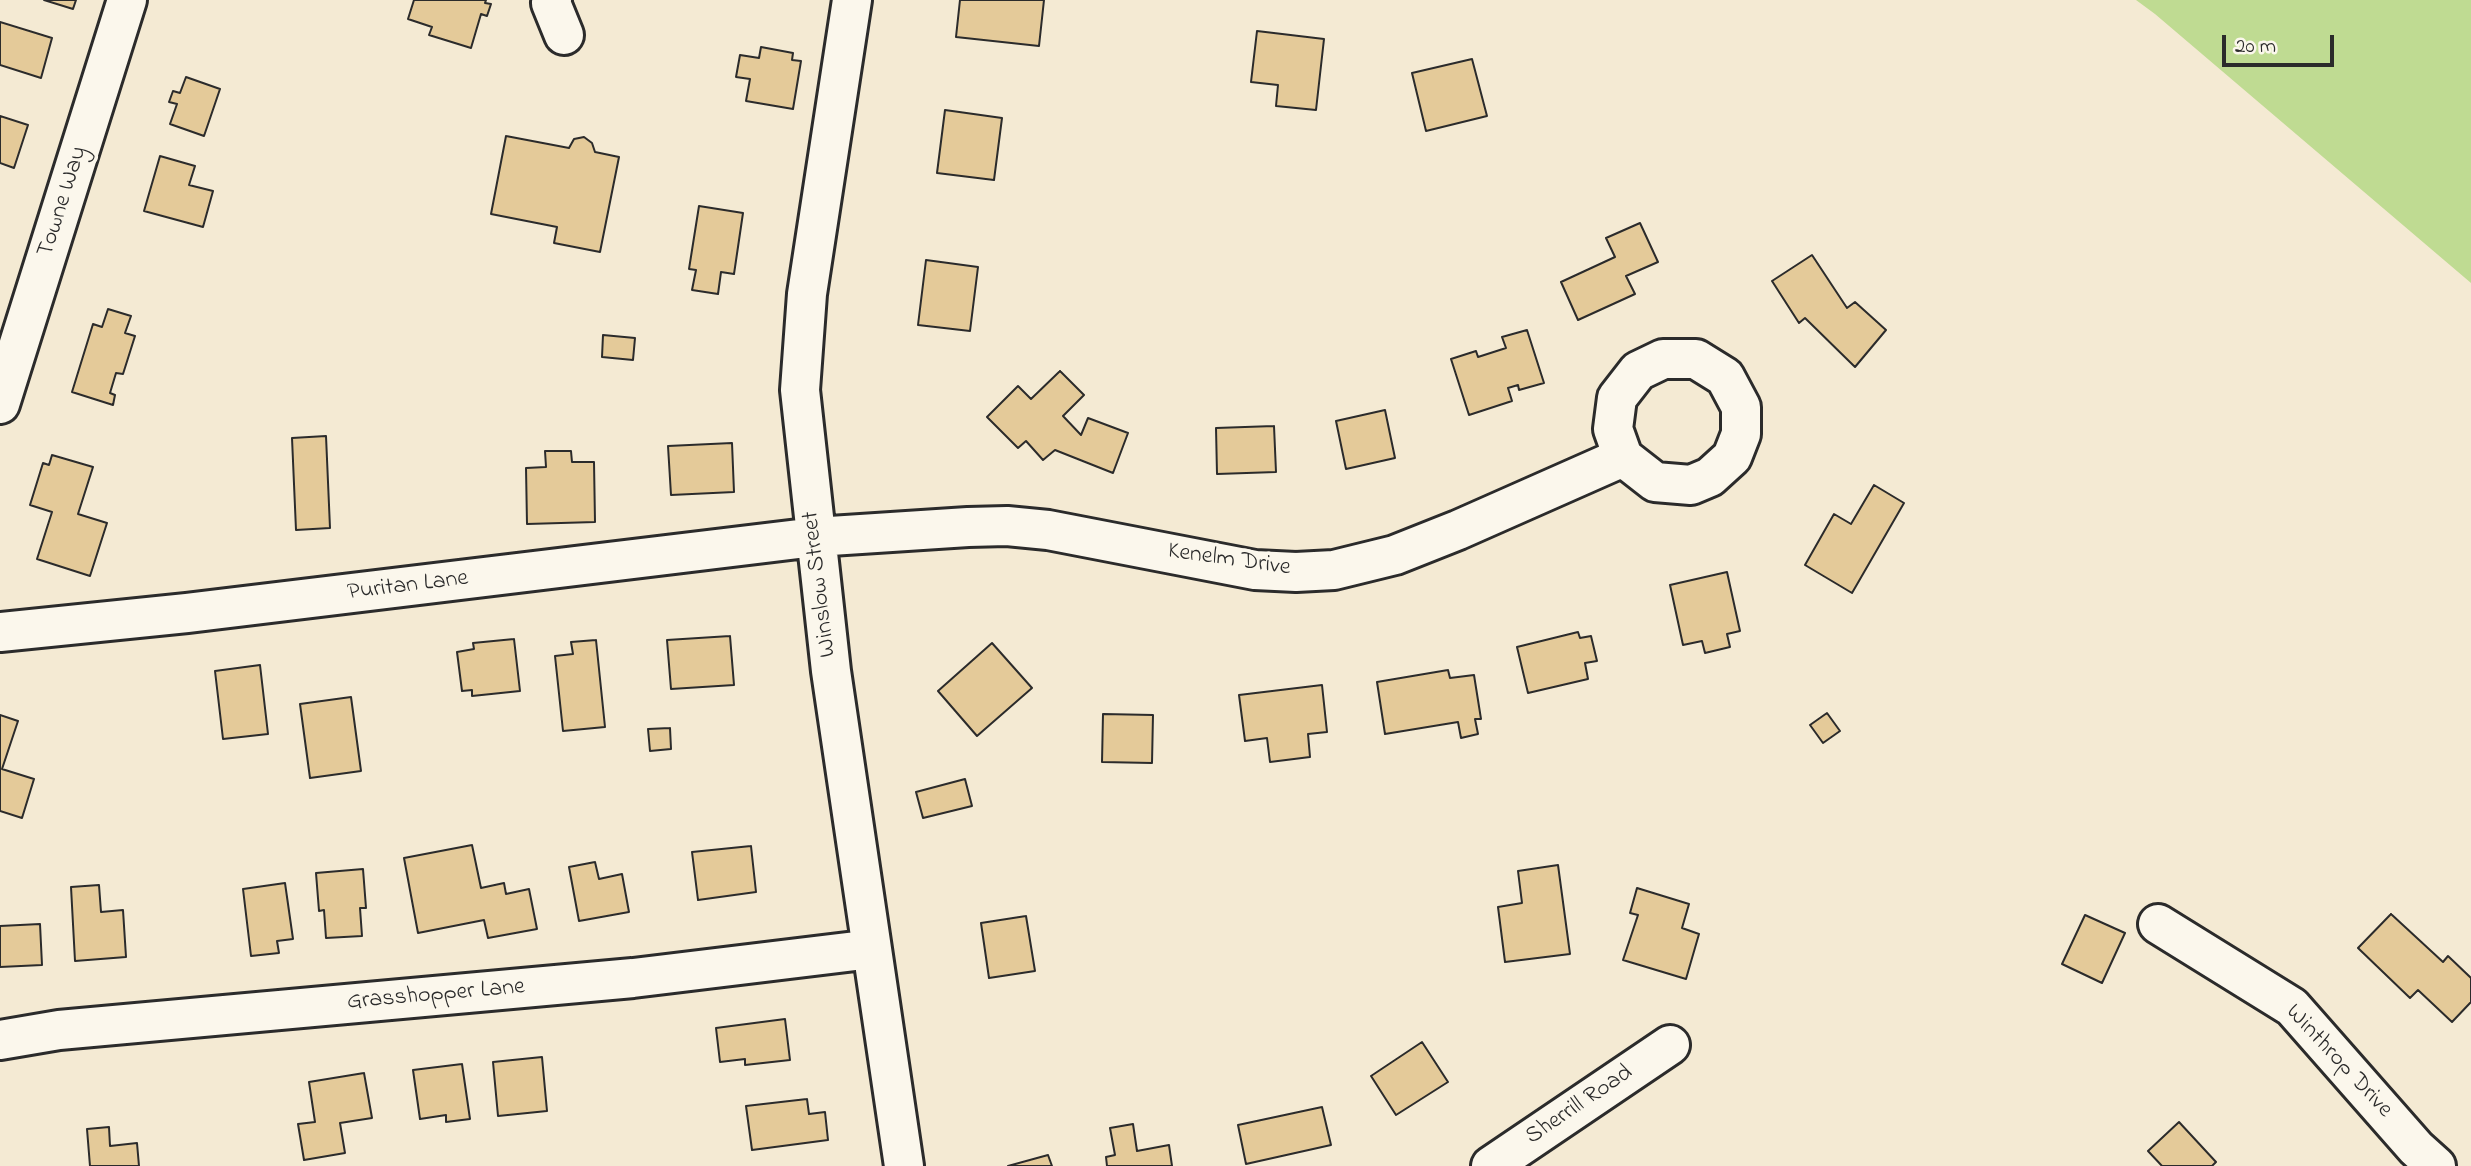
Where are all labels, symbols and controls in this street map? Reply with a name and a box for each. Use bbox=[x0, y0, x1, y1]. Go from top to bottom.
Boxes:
scale bar bbox=[2226, 21, 2338, 65]
text: 20 m bbox=[2235, 32, 2276, 62]
street label: Towne Way bbox=[33, 143, 95, 261]
street label: Winslow Street bbox=[798, 509, 844, 659]
street label: Kenelm Drive bbox=[1166, 538, 1292, 584]
street label: Puritan Lane bbox=[346, 565, 470, 609]
street label: Grasshopper Lane bbox=[346, 974, 526, 1018]
street label: Winthrop Drive bbox=[2278, 999, 2398, 1125]
street label: Sherrill Road bbox=[1521, 1060, 1639, 1152]

